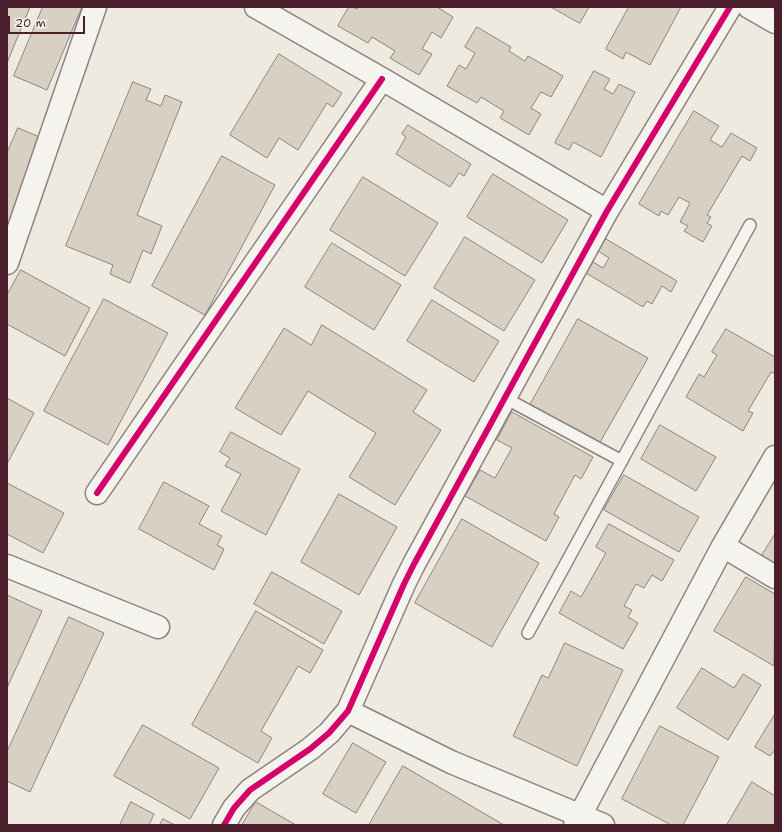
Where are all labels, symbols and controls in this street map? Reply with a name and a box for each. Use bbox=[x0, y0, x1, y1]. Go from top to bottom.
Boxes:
scale bar bbox=[10, 8, 87, 34]
text: 20 m bbox=[15, 15, 46, 31]

